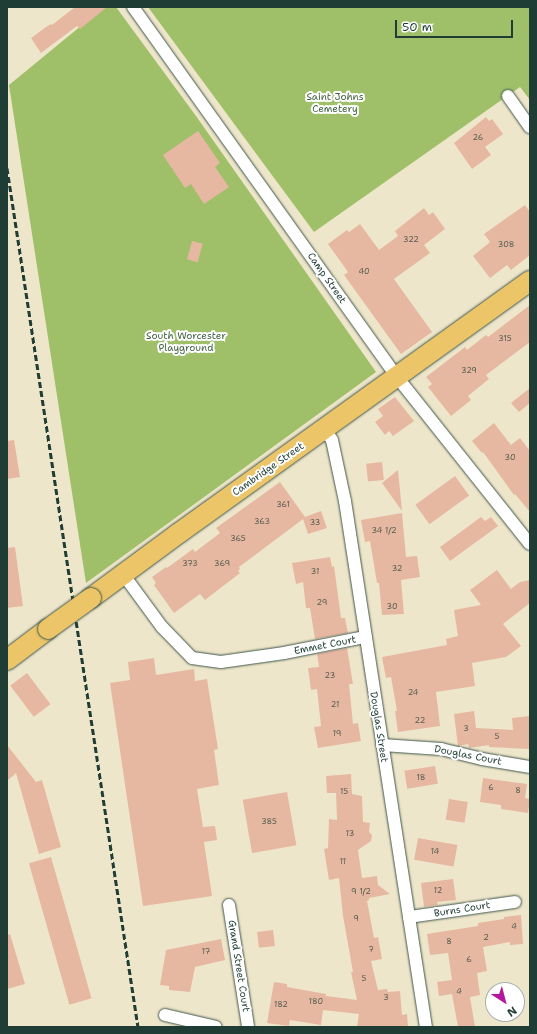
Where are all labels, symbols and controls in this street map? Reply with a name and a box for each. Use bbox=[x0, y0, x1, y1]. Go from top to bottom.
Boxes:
scale bar bbox=[397, 12, 515, 38]
text: 50 m bbox=[402, 19, 432, 35]
park label: Saint Johns Cemetery bbox=[306, 90, 364, 114]
house number: 26 bbox=[473, 133, 483, 143]
house number: 322 bbox=[403, 235, 419, 245]
house number: 308 bbox=[498, 240, 514, 250]
street label: Camp Street bbox=[305, 250, 349, 306]
house number: 40 bbox=[358, 267, 370, 277]
park label: South Worcester Playground bbox=[146, 329, 226, 352]
house number: 315 bbox=[498, 334, 512, 344]
house number: 329 bbox=[461, 366, 477, 376]
street label: Cambridge Street bbox=[230, 440, 306, 498]
house number: 30 bbox=[504, 453, 516, 463]
house number: 361 bbox=[276, 500, 290, 510]
house number: 363 bbox=[254, 517, 270, 527]
house number: 33 bbox=[310, 518, 320, 528]
house number: 34 1/2 bbox=[371, 526, 397, 536]
house number: 365 bbox=[230, 534, 246, 544]
house number: 373 bbox=[182, 559, 198, 569]
house number: 369 bbox=[214, 559, 230, 569]
house number: 32 bbox=[392, 564, 402, 574]
house number: 31 bbox=[311, 567, 319, 577]
house number: 29 bbox=[317, 598, 327, 608]
house number: 30 bbox=[386, 602, 398, 612]
street label: Emmet Court bbox=[293, 633, 357, 657]
house number: 23 bbox=[325, 671, 335, 681]
house number: 24 bbox=[408, 688, 418, 698]
street label: Douglas Street bbox=[367, 691, 391, 763]
house number: 21 bbox=[331, 700, 339, 710]
house number: 22 bbox=[415, 716, 425, 726]
house number: 3 bbox=[463, 724, 469, 734]
house number: 19 bbox=[333, 729, 341, 739]
house number: 5 bbox=[495, 732, 499, 742]
street label: Douglas Court bbox=[433, 743, 503, 767]
house number: 18 bbox=[417, 773, 425, 783]
house number: 6 bbox=[488, 783, 494, 793]
house number: 8 bbox=[515, 786, 521, 796]
house number: 15 bbox=[340, 787, 348, 797]
house number: 385 bbox=[261, 817, 277, 827]
house number: 13 bbox=[346, 829, 354, 839]
house number: 14 bbox=[431, 847, 439, 857]
house number: 11 bbox=[340, 857, 346, 867]
house number: 12 bbox=[434, 886, 442, 896]
house number: 9 1/2 bbox=[351, 887, 371, 897]
street label: Burns Court bbox=[433, 899, 491, 919]
house number: 9 bbox=[353, 914, 359, 924]
street label: Grand Street Court bbox=[226, 919, 252, 1013]
house number: 4 bbox=[511, 922, 517, 932]
house number: 2 bbox=[483, 933, 489, 943]
house number: 8 bbox=[446, 937, 452, 947]
house number: 7 bbox=[368, 945, 374, 955]
house number: 17 bbox=[202, 947, 210, 957]
house number: 6 bbox=[466, 955, 472, 965]
house number: 5 bbox=[362, 974, 366, 984]
north arrow bbox=[485, 982, 525, 1022]
house number: 4 bbox=[456, 987, 462, 997]
house number: 3 bbox=[383, 993, 389, 1003]
house number: 180 bbox=[309, 997, 323, 1007]
house number: 182 bbox=[274, 1000, 288, 1010]
text: N bbox=[504, 1003, 520, 1020]

